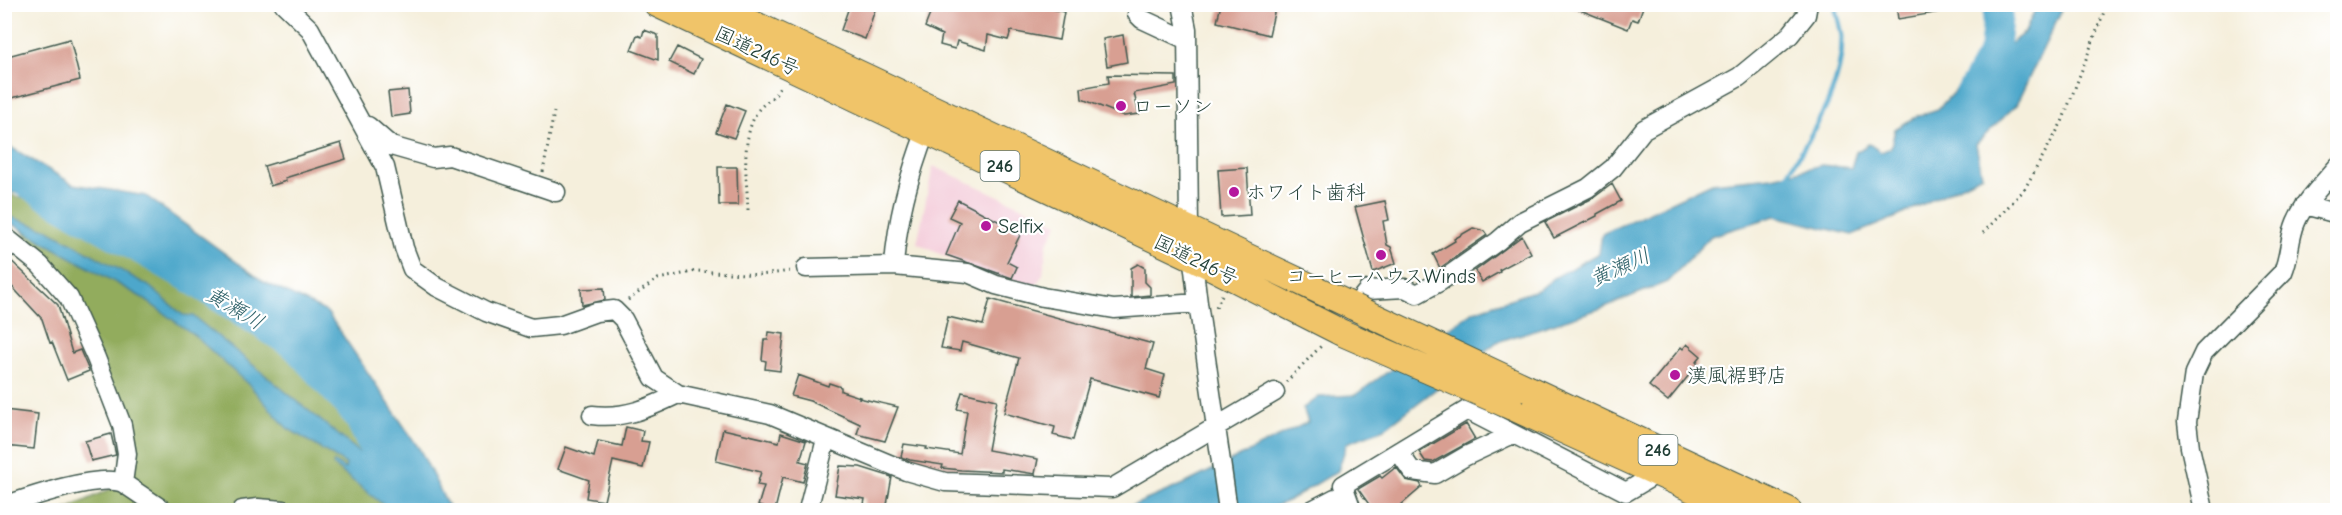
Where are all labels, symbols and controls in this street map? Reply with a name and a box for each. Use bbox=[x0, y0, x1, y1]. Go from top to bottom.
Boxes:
street label: 国道246号 bbox=[711, 21, 803, 81]
place label: ローソン bbox=[1133, 95, 1213, 118]
marker: ローソン bbox=[1114, 99, 1128, 113]
road number: 246 bbox=[980, 151, 1020, 181]
place label: ホワイト歯科 bbox=[1246, 181, 1366, 204]
marker: ホワイト歯科 bbox=[1227, 185, 1241, 199]
place label: Selfix bbox=[998, 215, 1044, 238]
marker: Selfix bbox=[979, 219, 993, 233]
street label: 国道246号 bbox=[1150, 230, 1242, 290]
water label: 黄瀬川 bbox=[1586, 243, 1654, 291]
marker: コーヒーハウスWinds bbox=[1374, 248, 1388, 262]
place label: コーヒーハウスWinds bbox=[1286, 265, 1476, 288]
water label: 黄瀬川 bbox=[202, 281, 268, 335]
place label: 漢風裾野店 bbox=[1687, 364, 1787, 387]
marker: 漢風裾野店 bbox=[1668, 368, 1682, 382]
road number: 246 bbox=[1638, 435, 1678, 465]

